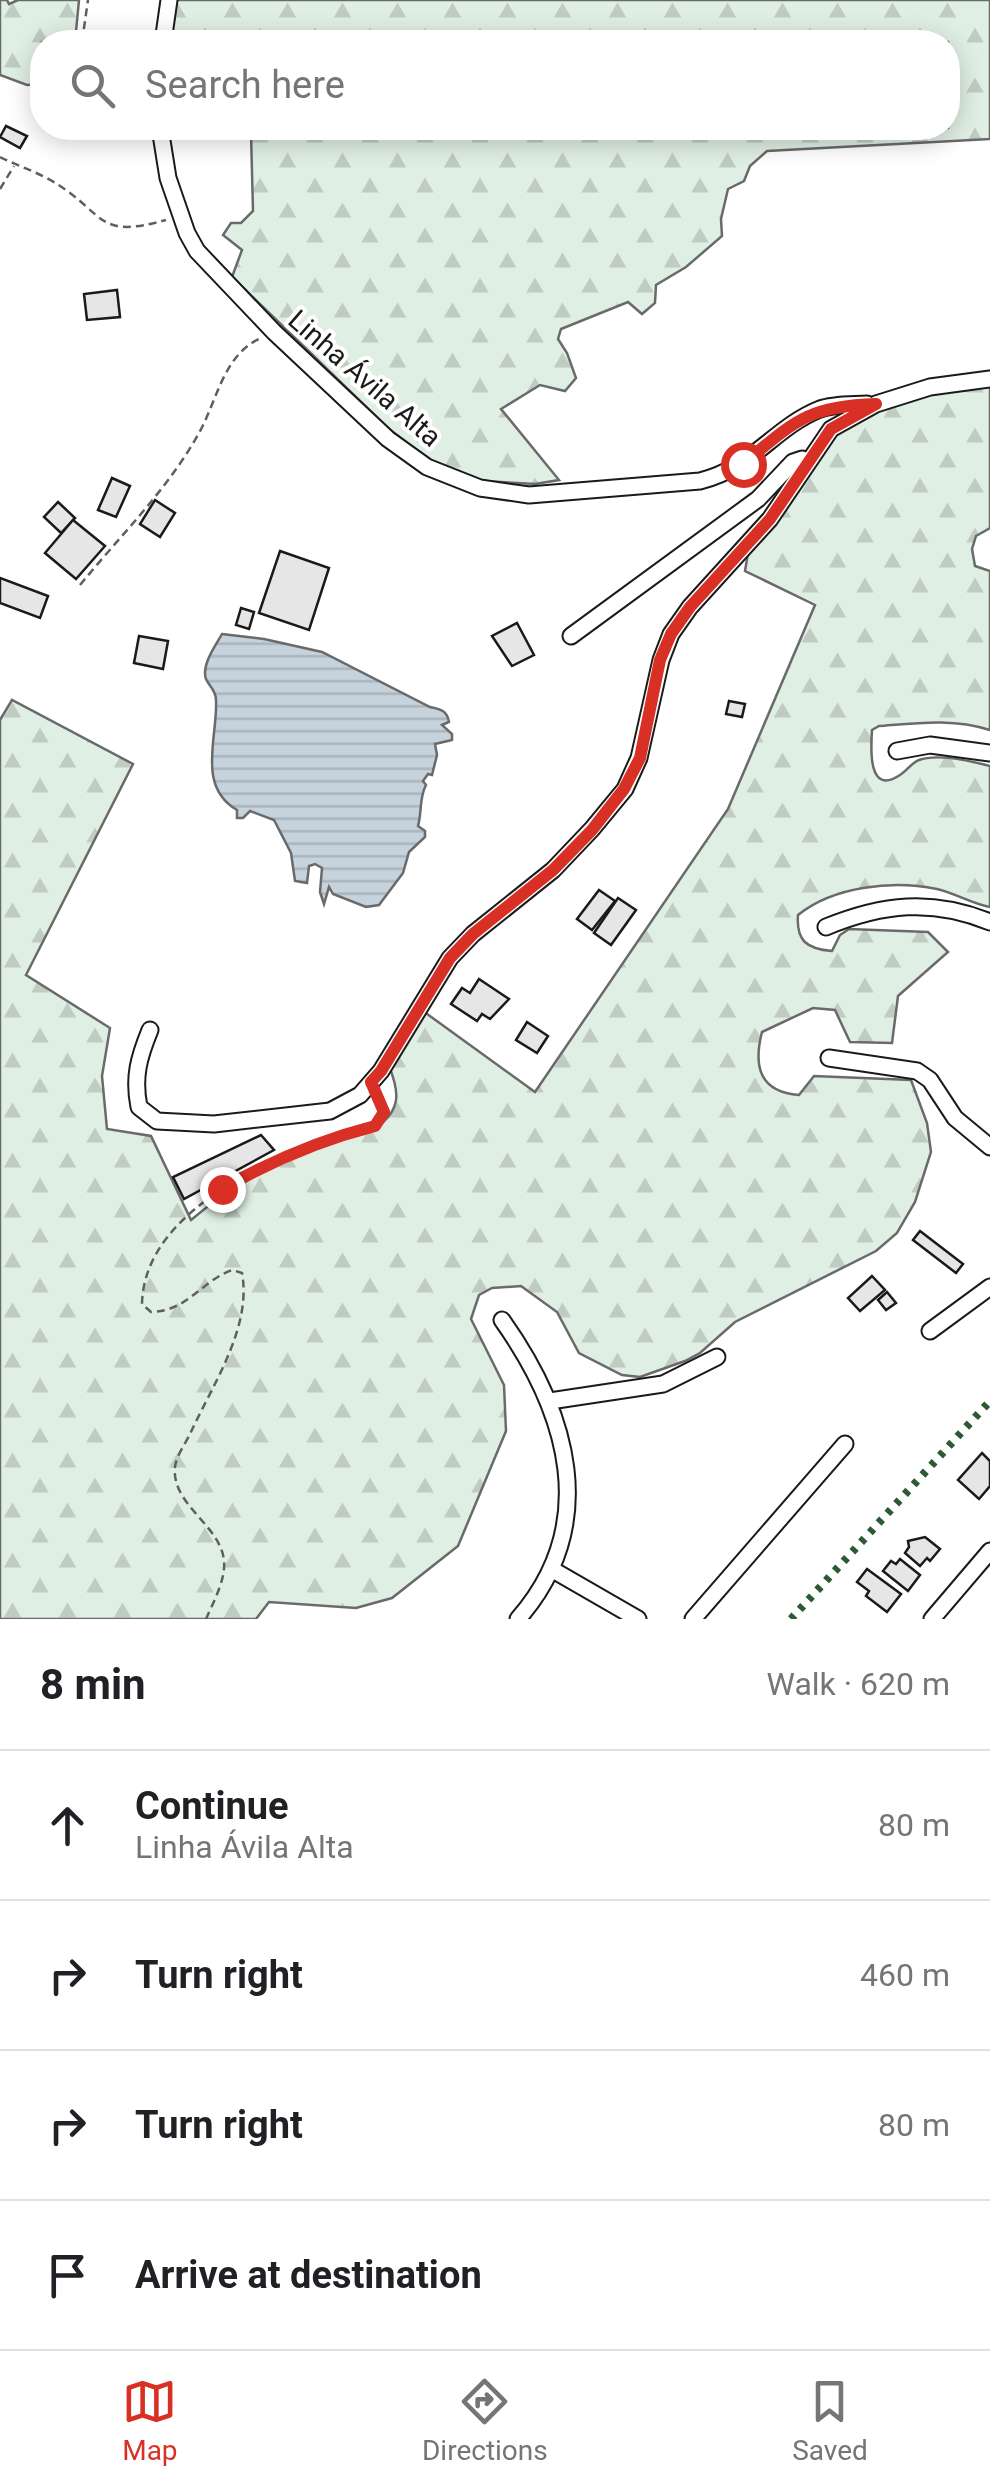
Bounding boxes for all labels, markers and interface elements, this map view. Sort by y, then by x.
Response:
search box [30,30,960,140]
icon: search [65,58,120,113]
text: Search here [145,63,345,107]
street label: Linha Ávila Alta [282,303,448,454]
route start [721,442,767,488]
route end [200,1167,246,1213]
text: 8 min [40,1660,146,1709]
text: Walk · 620 m [767,1665,950,1703]
text: Continue [135,1784,289,1828]
icon: ahead [40,1798,95,1853]
text: 80 m [878,1806,950,1844]
text: Linha Ávila Alta [135,1828,354,1866]
icon: right [40,1948,95,2003]
text: Turn right [135,1953,303,1997]
text: 460 m [860,1956,950,1994]
icon: right [40,2098,95,2153]
text: Turn right [135,2103,303,2147]
text: 80 m [878,2106,950,2144]
icon: arrive [40,2248,95,2303]
text: Arrive at destination [135,2253,482,2297]
tab: Map [122,2374,178,2467]
tab: Directions [422,2374,548,2467]
tab: Saved [792,2374,868,2467]

